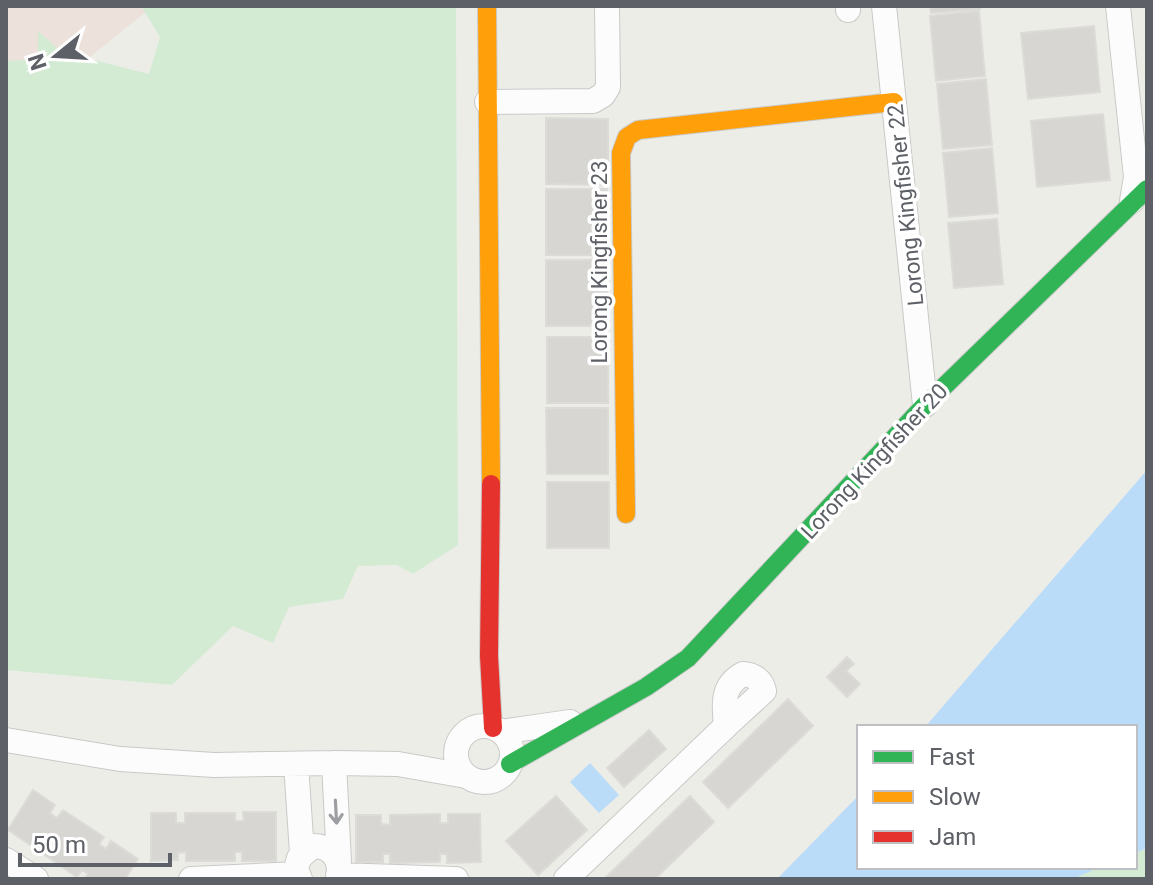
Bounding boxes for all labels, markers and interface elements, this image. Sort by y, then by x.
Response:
north arrow [16,16,96,96]
text: N [23,51,52,73]
street label: Lorong Kingfisher 22 [882,103,929,307]
street label: Lorong Kingfisher 23 [587,161,612,363]
street label: Lorong Kingfisher 20 [796,379,953,544]
legend [857,725,1137,869]
text: Fast [929,743,975,771]
text: Slow [929,783,981,811]
one-way arrow [329,798,344,825]
scale bar [20,817,170,867]
text: Jam [929,823,976,851]
text: 50 m [32,831,86,859]

